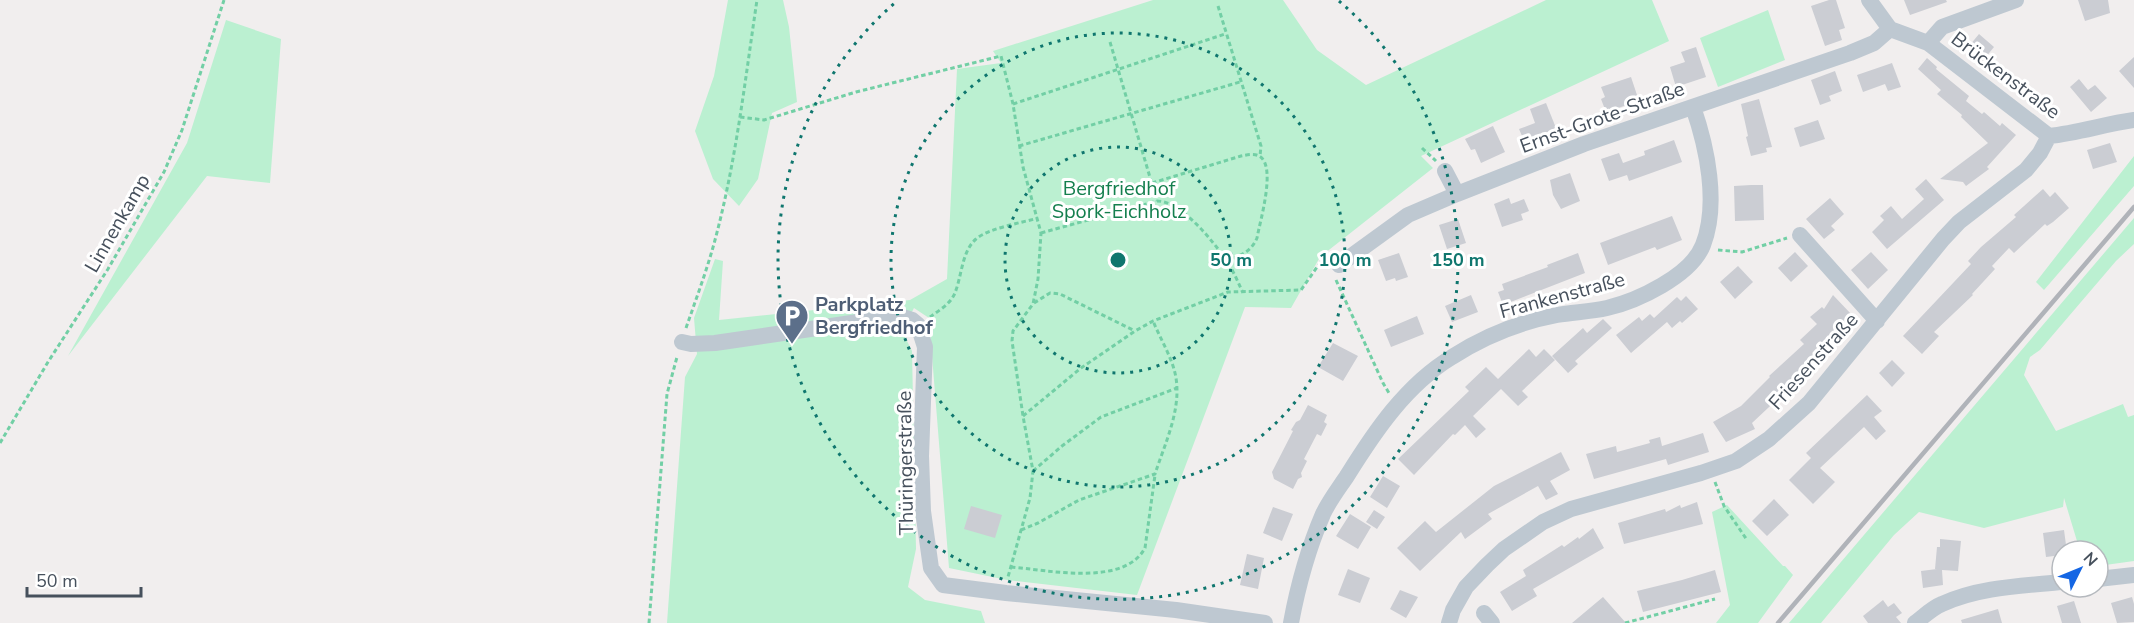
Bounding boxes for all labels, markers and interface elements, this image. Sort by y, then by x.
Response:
street label: Brückenstraße [1946,25,2066,125]
street label: Ernst-Grote-Straße [1516,75,1688,160]
street label: Linnenkamp [78,169,156,277]
park label: Bergfriedhof Spork-Eichholz [1052,175,1186,225]
text: 50 m [1210,248,1252,272]
text: 100 m [1318,248,1372,272]
text: 150 m [1431,248,1485,272]
centre of rings [1108,250,1128,270]
street label: Frankenstraße [1496,266,1628,325]
place label: Parkplatz Bergfriedhof [815,291,934,341]
parking icon: Parkplatz Bergfriedhof [774,298,810,345]
street label: Friesenstraße [1763,307,1864,416]
street label: Thüringerstraße [891,391,920,535]
north arrow [2050,539,2110,599]
text: N [2078,548,2102,571]
scale bar [27,560,141,598]
text: 50 m [36,569,78,593]

